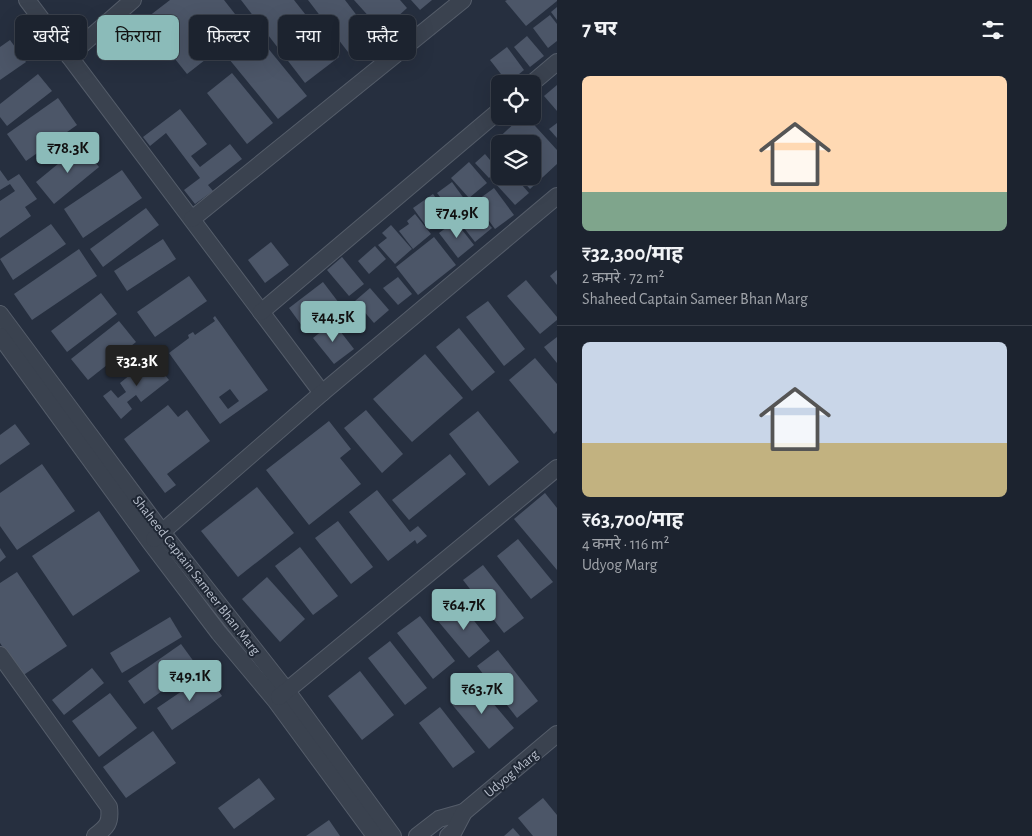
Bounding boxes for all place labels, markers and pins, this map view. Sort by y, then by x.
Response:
pin: ₹78.3K [27,132,109,174]
pin: ₹74.9K [416,196,498,239]
pin: ₹44.5K [292,300,374,343]
pin: ₹32.3K [96,344,178,387]
pin: ₹64.7K [423,588,505,631]
pin: ₹49.1K [149,660,231,702]
pin: ₹63.7K [441,672,523,715]

